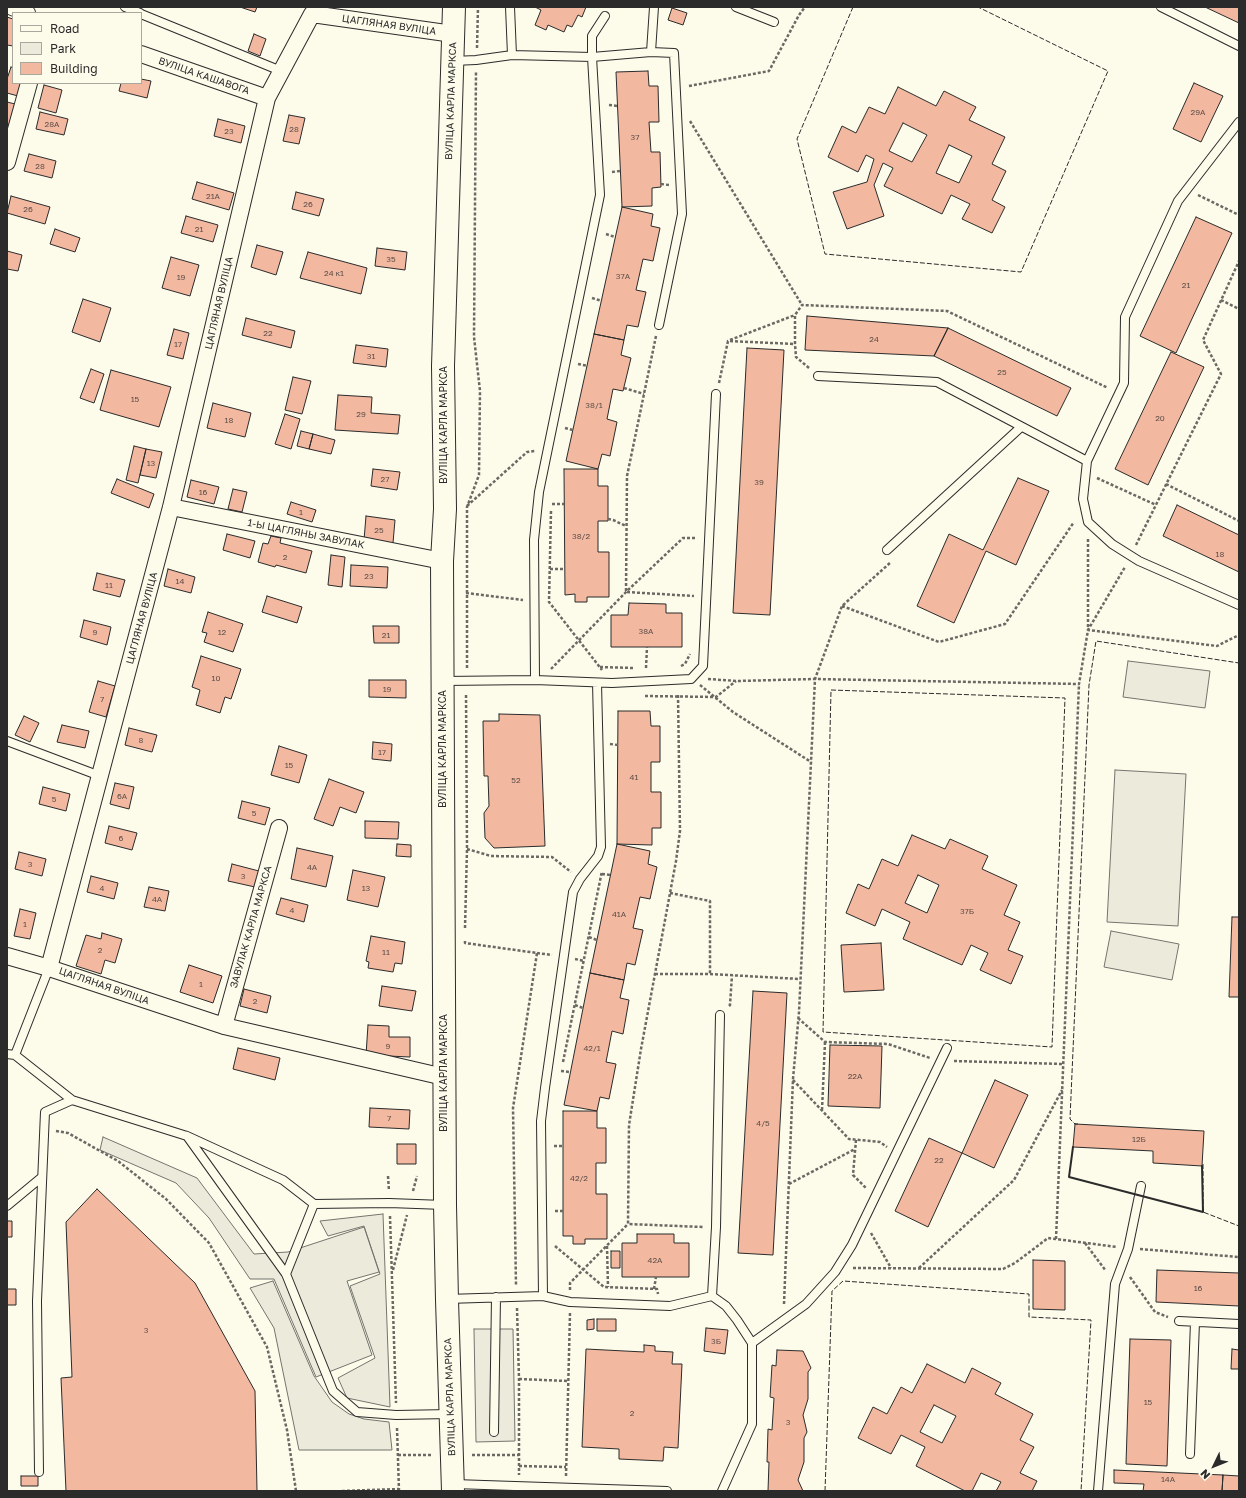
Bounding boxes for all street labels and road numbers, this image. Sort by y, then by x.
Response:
street label: ЦАГЛЯНАЯ ВУЛІЦА [341,12,437,38]
street label: ВУЛІЦА КАРЛА МАРКСА [443,42,459,160]
street label: ВУЛІЦА КАШАВОГА [157,55,251,97]
street label: ЦАГЛЯНАЯ ВУЛІЦА [202,255,236,351]
street label: ВУЛІЦА КАРЛА МАРКСА [438,366,450,484]
street label: 1-Ы ЦАГЛЯНЫ ЗАВУЛАК [246,517,366,551]
street label: ЦАГЛЯНАЯ ВУЛІЦА [124,571,160,665]
street label: ВУЛІЦА КАРЛА МАРКСА [437,690,449,808]
street label: ЗАВУЛАК КАРЛА МАРКСА [228,864,274,990]
street label: ЦАГЛЯНАЯ ВУЛІЦА [57,965,151,1007]
street label: ВУЛІЦА КАРЛА МАРКСА [438,1014,450,1132]
street label: ВУЛІЦА КАРЛА МАРКСА [442,1338,458,1456]

